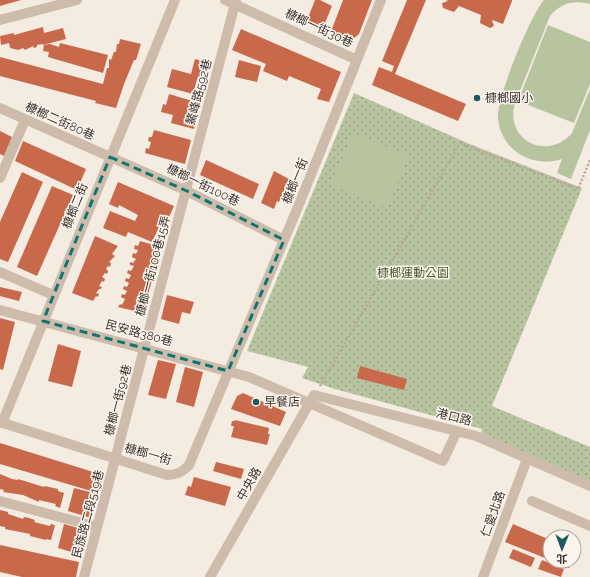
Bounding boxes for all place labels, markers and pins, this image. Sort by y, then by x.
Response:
place label: 槺榔國小 [485,91,533,105]
marker: 槺榔國小 [472,93,482,103]
place label: 早餐店 [264,395,300,409]
marker: 早餐店 [251,397,261,407]

